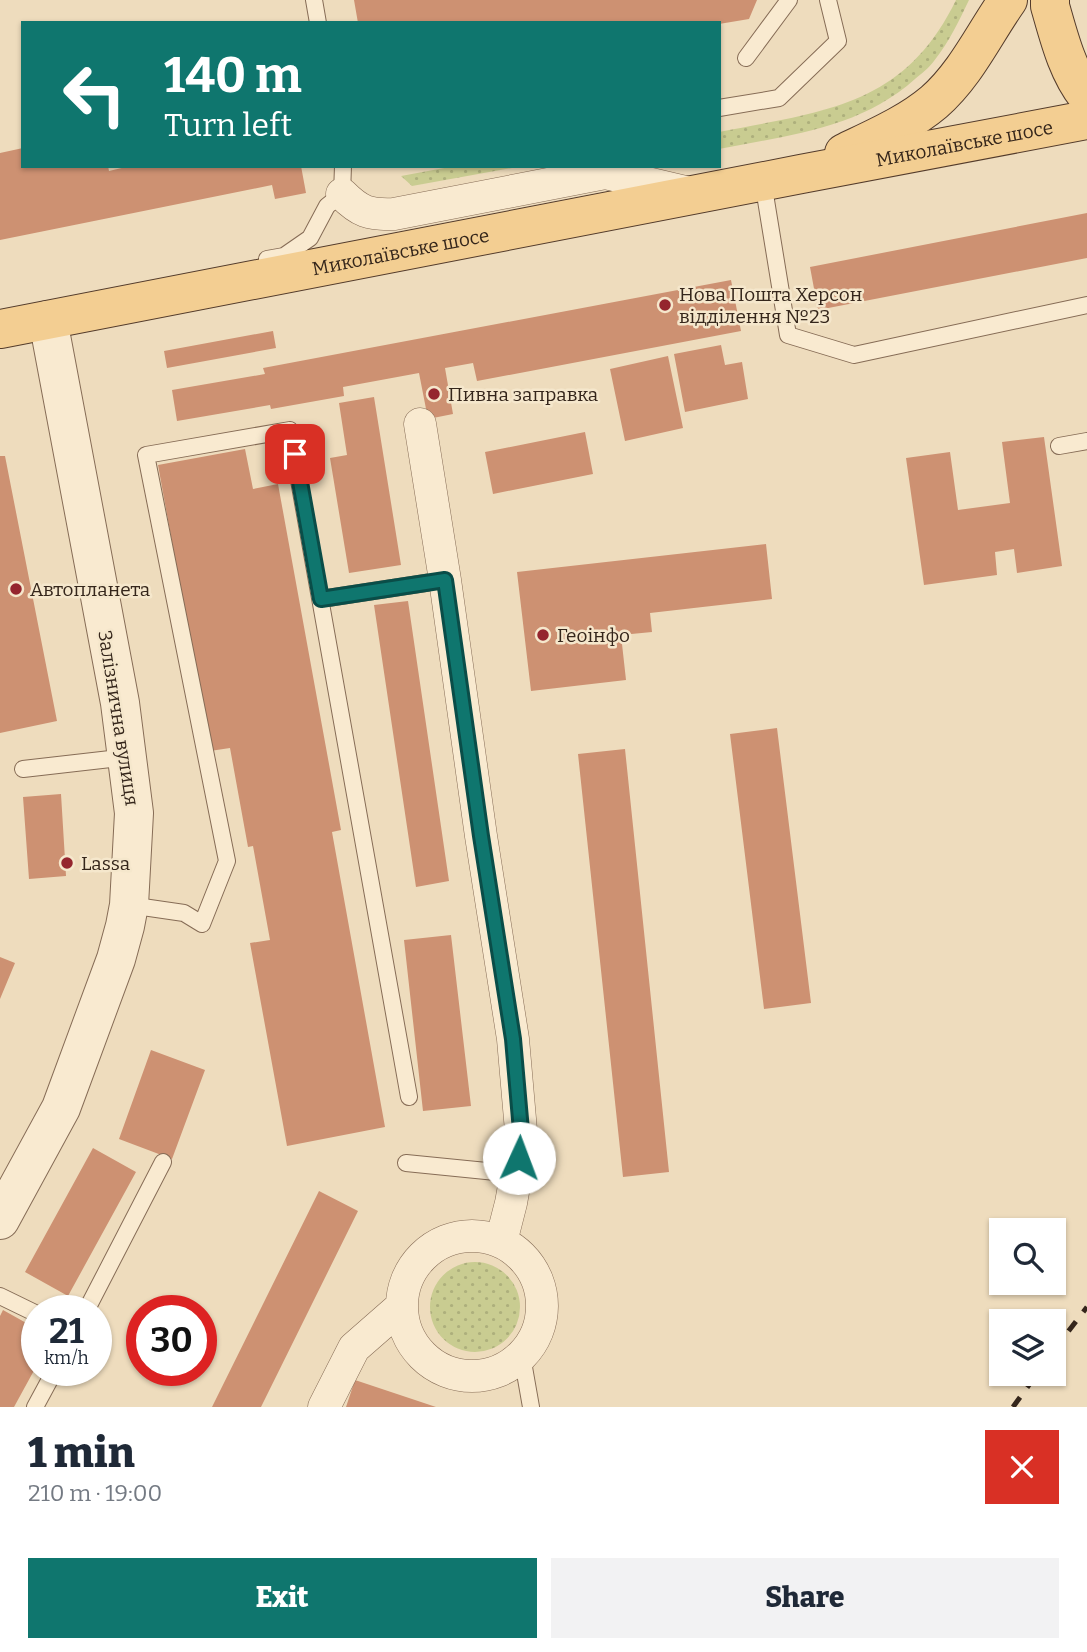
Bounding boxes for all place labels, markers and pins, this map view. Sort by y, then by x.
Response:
place label: Нова Пошта Херсон відділення №23 [679,283,862,328]
marker: Нова Пошта Херсон відділення №23 [657,297,673,313]
place label: Пивна заправка [448,383,599,406]
marker: Пивна заправка [426,386,442,402]
pin [265,424,325,484]
place label: Автопланета [30,578,151,601]
marker: Автопланета [8,581,24,597]
place label: Геоінфо [557,624,630,647]
marker: Геоінфо [535,627,551,643]
place label: Lassa [81,852,131,875]
marker: Lassa [59,855,75,871]

